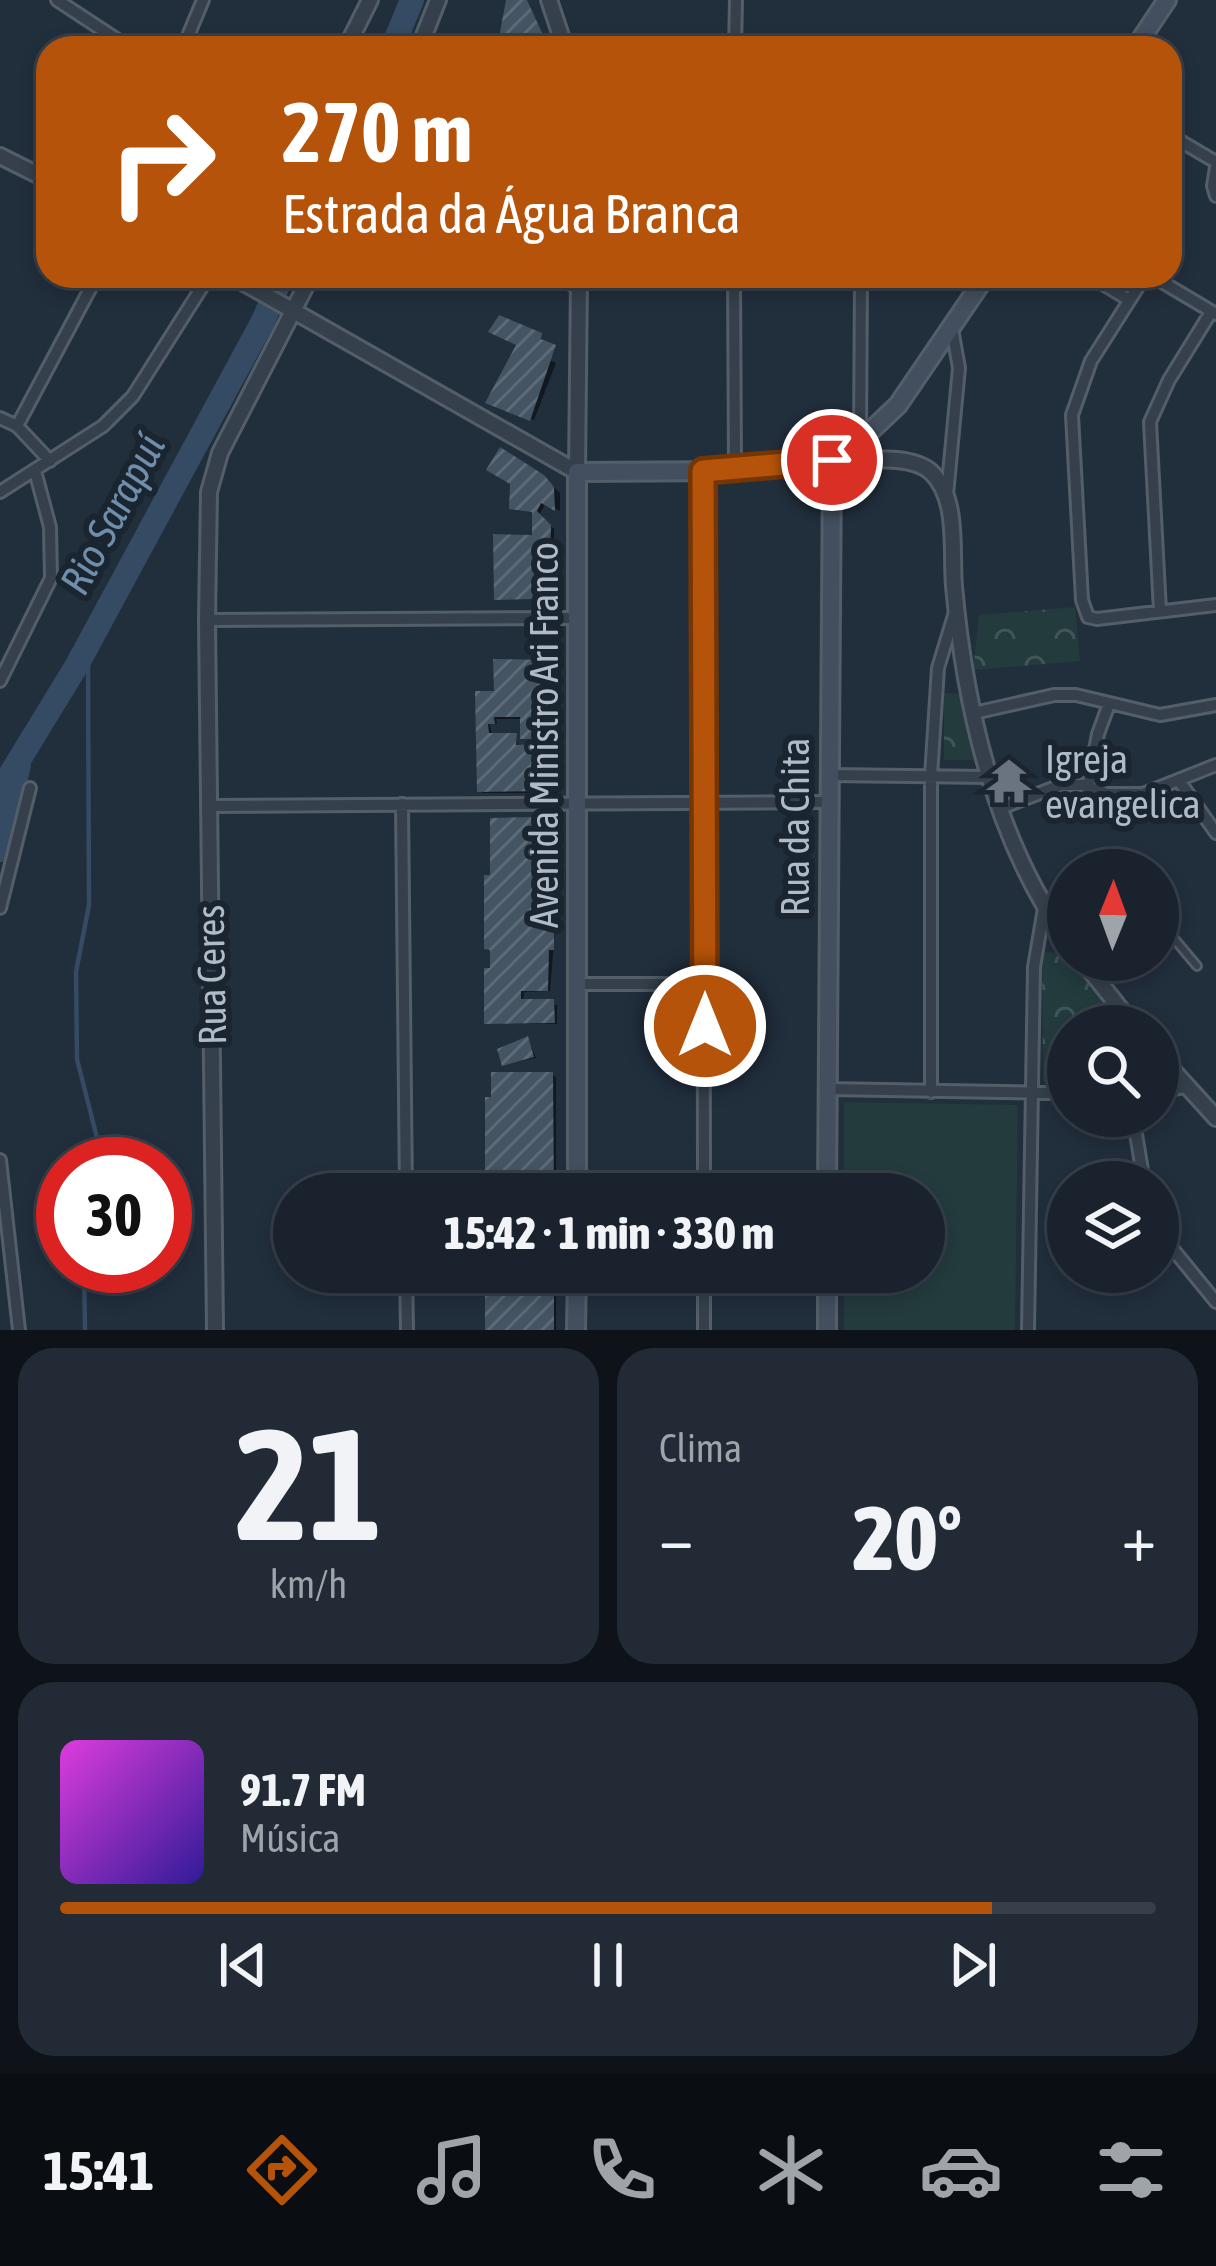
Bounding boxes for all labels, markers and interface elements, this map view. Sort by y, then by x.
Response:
icon: right [84,84,240,240]
text: 270 m [282,84,472,180]
text: Estrada da Água Branca [282,183,741,244]
pin [781,409,883,511]
water label: Rio Sarapuí [50,425,175,602]
icon: arrive [799,427,865,493]
street label: Avenida Ministro Ari Franco [522,542,566,928]
place label: Igreja evangelica [1045,737,1201,826]
street label: Rua da Chita [773,738,817,916]
temple icon: Igreja evangelica [984,756,1034,806]
north arrow [1047,849,1179,981]
map controls [1047,849,1179,1293]
street label: Rua Ceres [188,905,234,1045]
position arrow [642,963,768,1089]
button: search [1047,1005,1179,1137]
speed limit sign: 30 [36,1137,192,1293]
button: layers [1047,1161,1179,1293]
text: 15:42 · 1 min · 330 m [444,1207,774,1259]
text: 21 [235,1394,382,1573]
text: Clima [659,1426,742,1470]
text: 20° [853,1486,962,1589]
text: − [659,1499,693,1575]
text: + [1122,1499,1156,1575]
text: km/h [270,1562,347,1606]
text: 91.7 FM [240,1764,366,1816]
text: Música [240,1816,340,1860]
icon: previous [210,1932,276,1998]
icon: pause [575,1932,641,1998]
icon: next [940,1932,1006,1998]
icon: directions [240,2128,324,2212]
icon: music [410,2128,494,2212]
icon: phone [580,2128,664,2212]
icon: climate [749,2128,833,2212]
icon: car [919,2128,1003,2212]
icon: filters [1089,2128,1173,2212]
text: 15:41 [43,2140,154,2201]

